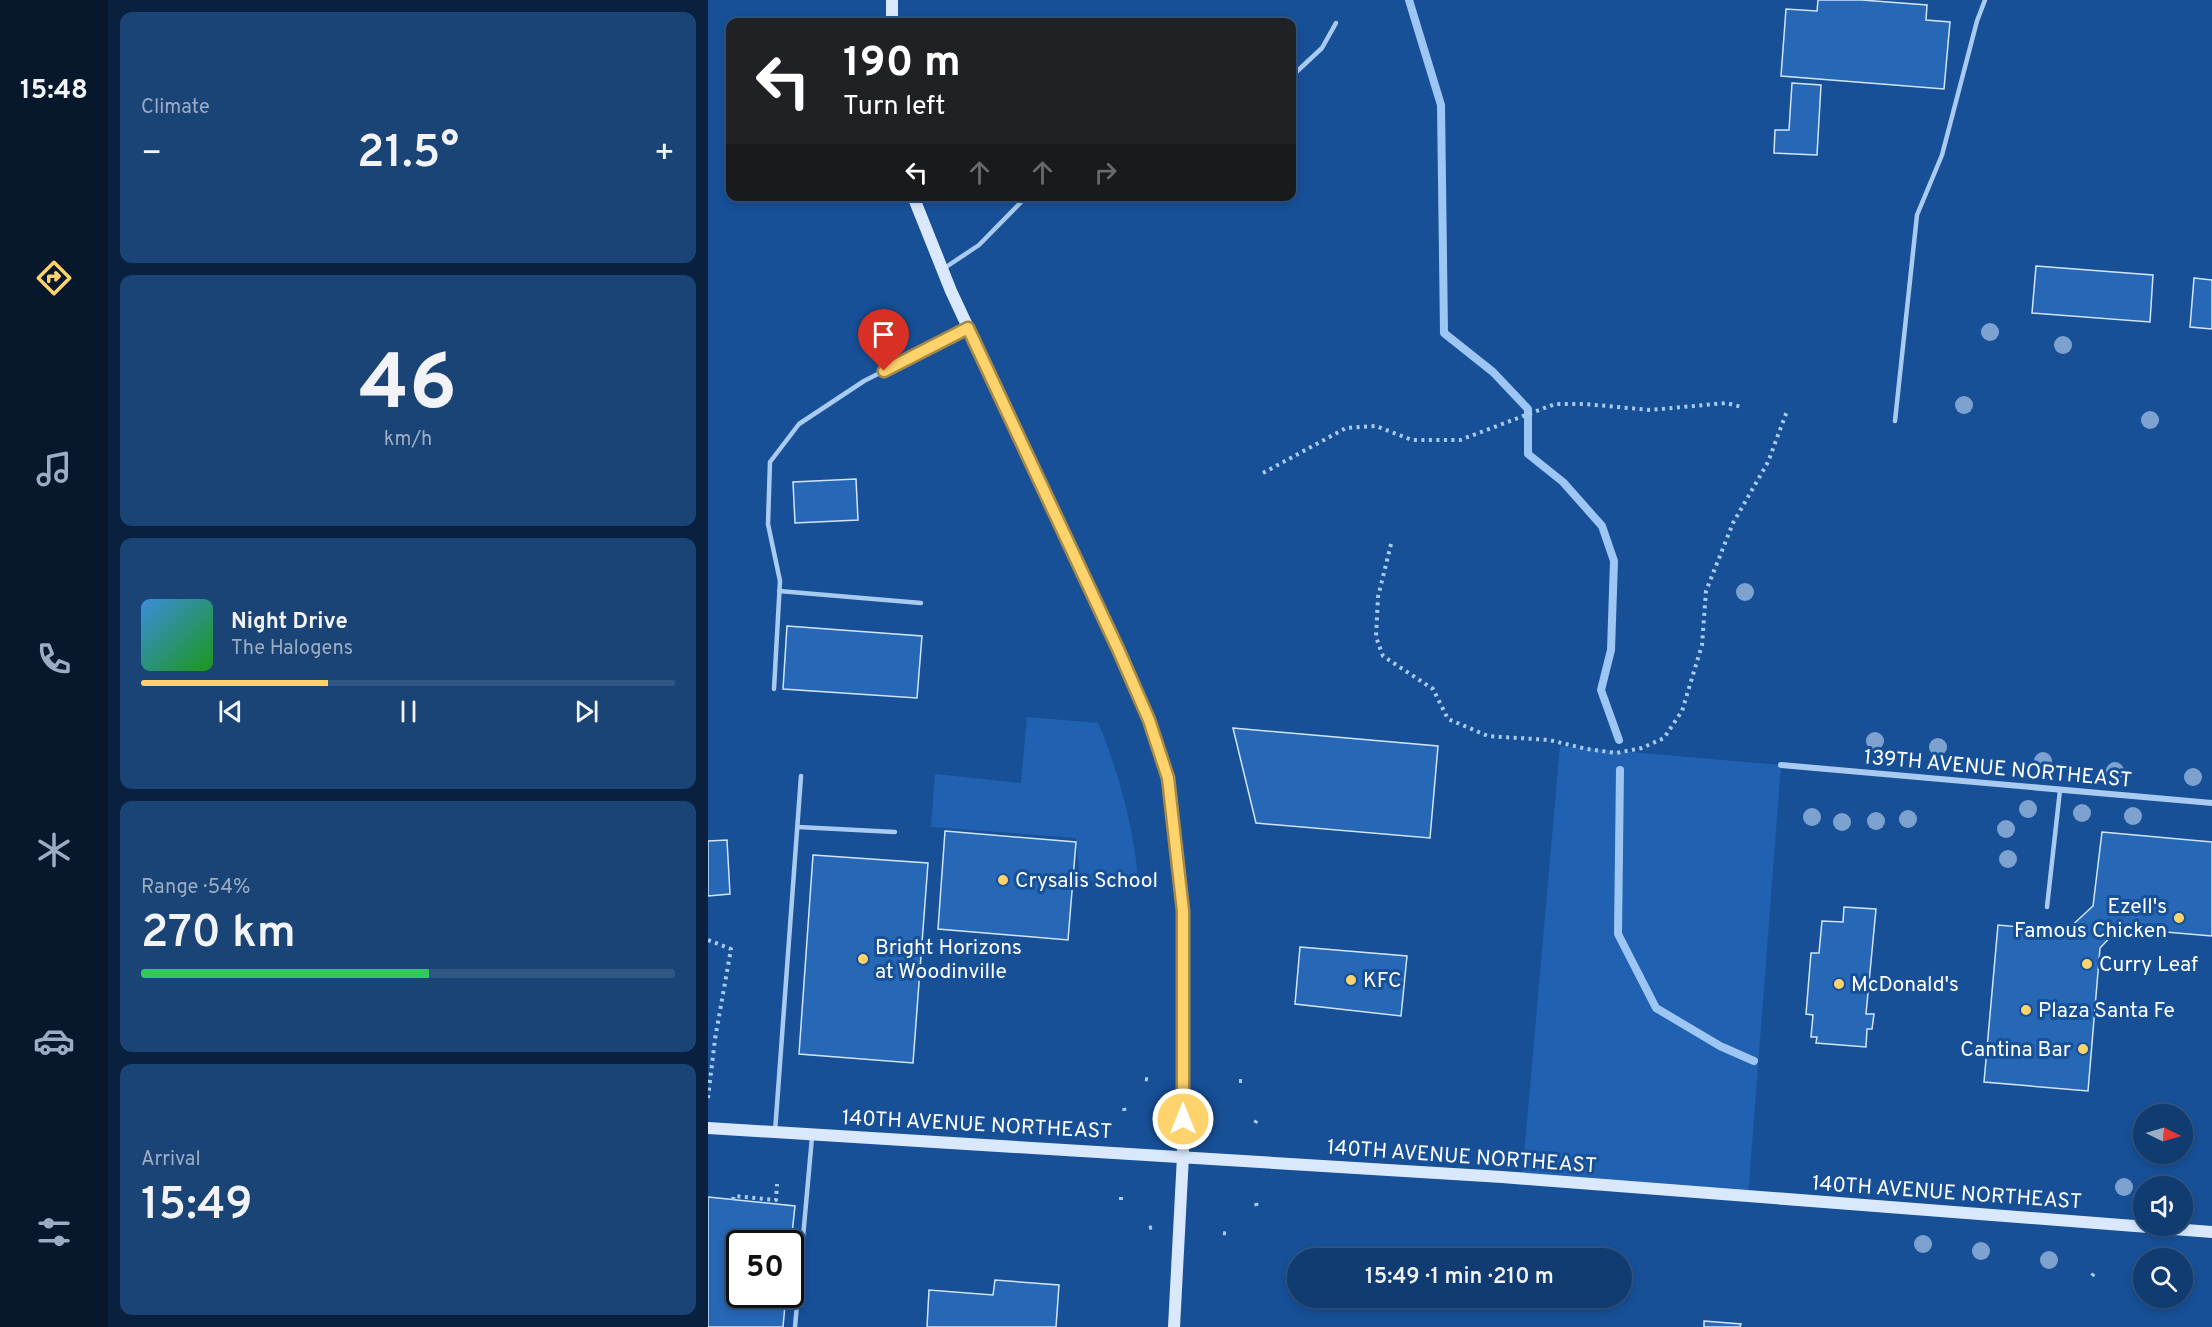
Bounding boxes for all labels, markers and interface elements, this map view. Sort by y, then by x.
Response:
text: 190 m [843,38,961,91]
icon: left [744,42,822,120]
text: 15:48 [20,74,88,108]
text: Turn left [843,90,945,124]
text: Climate [141,95,210,121]
text: 21.5° [357,126,459,183]
text: − [141,134,162,176]
text: + [654,134,675,176]
icon: left [900,156,933,189]
icon: ahead [963,156,996,189]
icon: ahead [1026,156,1059,189]
icon: right [1089,156,1122,189]
icon: directions [33,257,75,299]
pin [858,309,909,371]
icon: arrive [867,318,900,351]
text: 46 [359,338,457,437]
text: km/h [384,427,432,453]
icon: music [33,448,75,490]
text: Night Drive [231,609,348,636]
text: The Halogens [231,636,353,662]
icon: phone [33,638,75,680]
icon: previous [214,695,247,728]
icon: pause [392,695,425,728]
icon: next [570,695,603,728]
street label: 139TH AVENUE NORTHEAST [1863,744,2133,795]
icon: climate [33,829,75,871]
place label: Crysalis School [1015,868,1158,895]
marker: Crysalis School [996,873,1010,887]
text: Range · 54% [141,875,250,901]
place label: Ezell's Famous Chicken [2014,894,2167,945]
text: 270 km [141,906,296,963]
marker: Ezell's Famous Chicken [2172,911,2186,925]
place label: Bright Horizons at Woodinville [875,935,1022,986]
marker: Bright Horizons at Woodinville [856,952,870,966]
place label: Curry Leaf [2099,952,2198,979]
marker: Curry Leaf [2080,957,2094,971]
place label: KFC [1363,968,1402,995]
place label: McDonald's [1851,972,1959,999]
marker: KFC [1344,973,1358,987]
marker: McDonald's [1832,977,1846,991]
place label: Plaza Santa Fe [2038,998,2175,1025]
marker: Plaza Santa Fe [2019,1003,2033,1017]
icon: car [33,1020,75,1062]
place label: Cantina Bar [1960,1037,2071,1064]
marker: Cantina Bar [2076,1042,2090,1056]
position arrow [1151,1087,1215,1151]
north arrow [2133,1104,2193,1164]
map controls [2133,1104,2193,1308]
street label: 140TH AVENUE NORTHEAST [841,1105,1113,1146]
street label: 140TH AVENUE NORTHEAST [1326,1135,1598,1180]
text: Arrival [141,1147,201,1173]
street label: 140TH AVENUE NORTHEAST [1811,1171,2083,1216]
button: sound [2133,1176,2193,1236]
text: 15:49 [141,1178,253,1235]
icon: filters [33,1211,75,1253]
speed limit sign: 50 [726,1230,804,1308]
button: search [2133,1248,2193,1308]
text: 15:49 · 1 min · 210 m [1365,1264,1554,1291]

